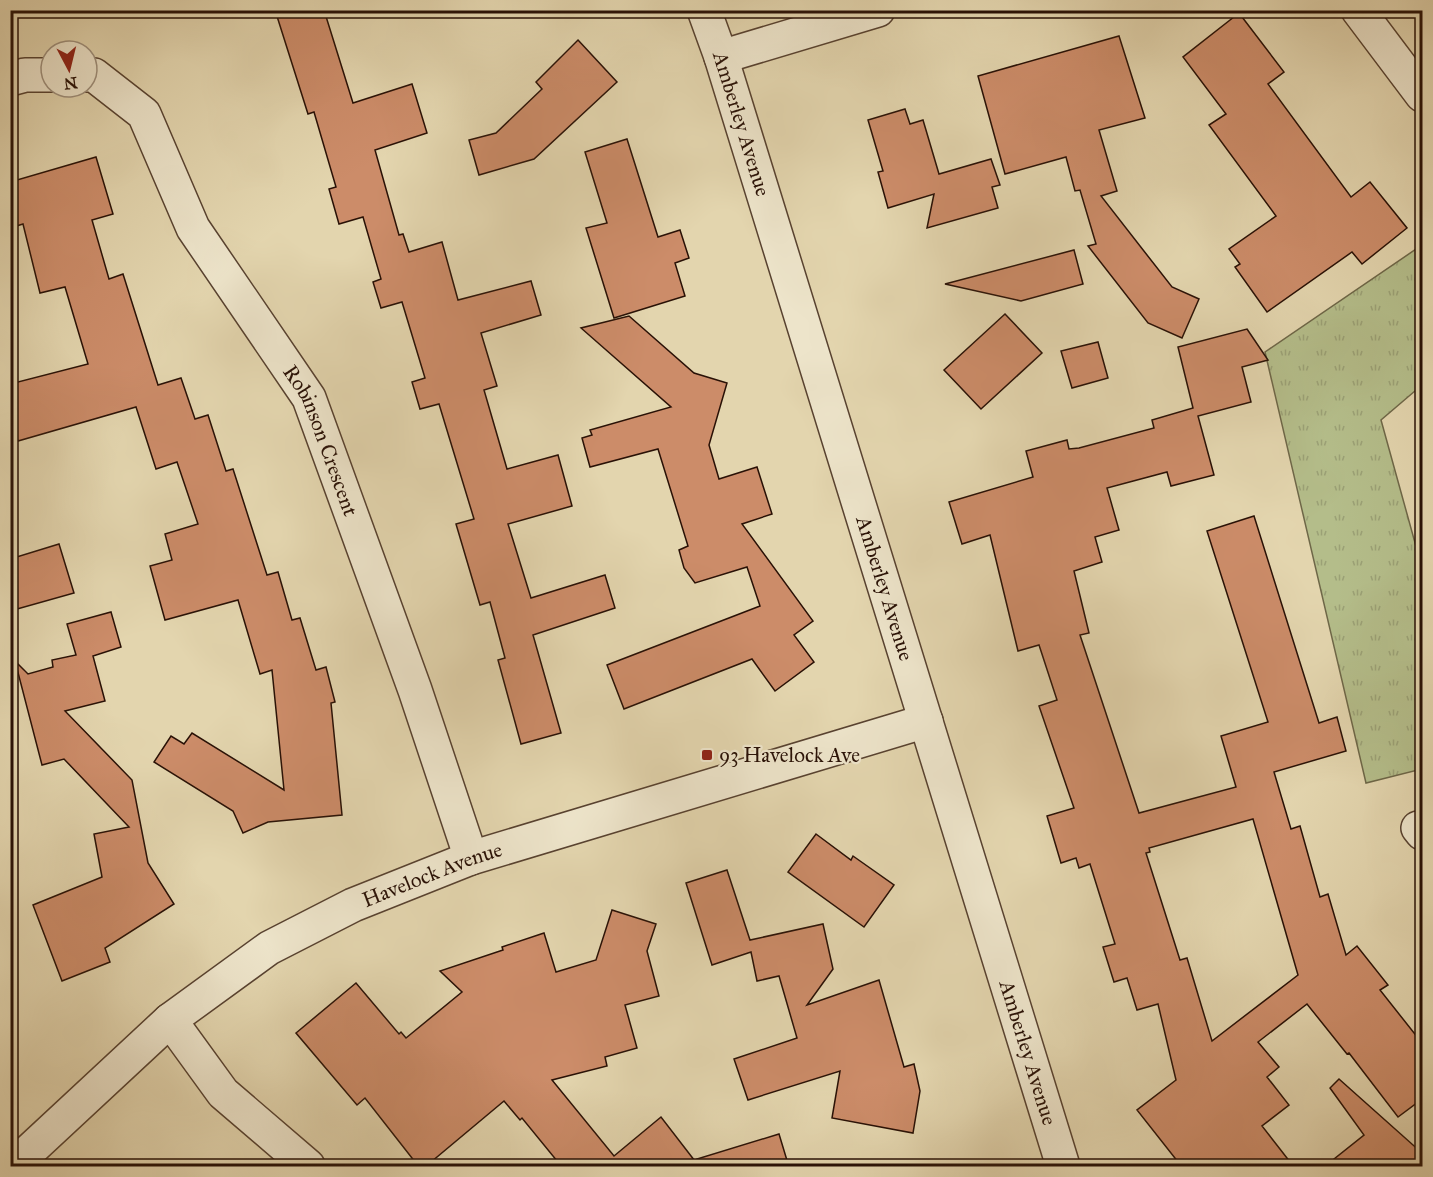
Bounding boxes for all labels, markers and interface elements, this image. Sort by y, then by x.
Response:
north arrow [39,39,99,99]
street label: Amberley Avenue [707,47,776,200]
text: N [62,73,79,94]
street label: Robinson Crescent [277,360,364,520]
street label: Amberley Avenue [850,512,919,664]
place label: 93 Havelock Ave [719,742,860,768]
marker: 93 Havelock Ave [700,748,714,762]
street label: Havelock Avenue [358,836,505,913]
street label: Amberley Avenue [993,976,1063,1129]

